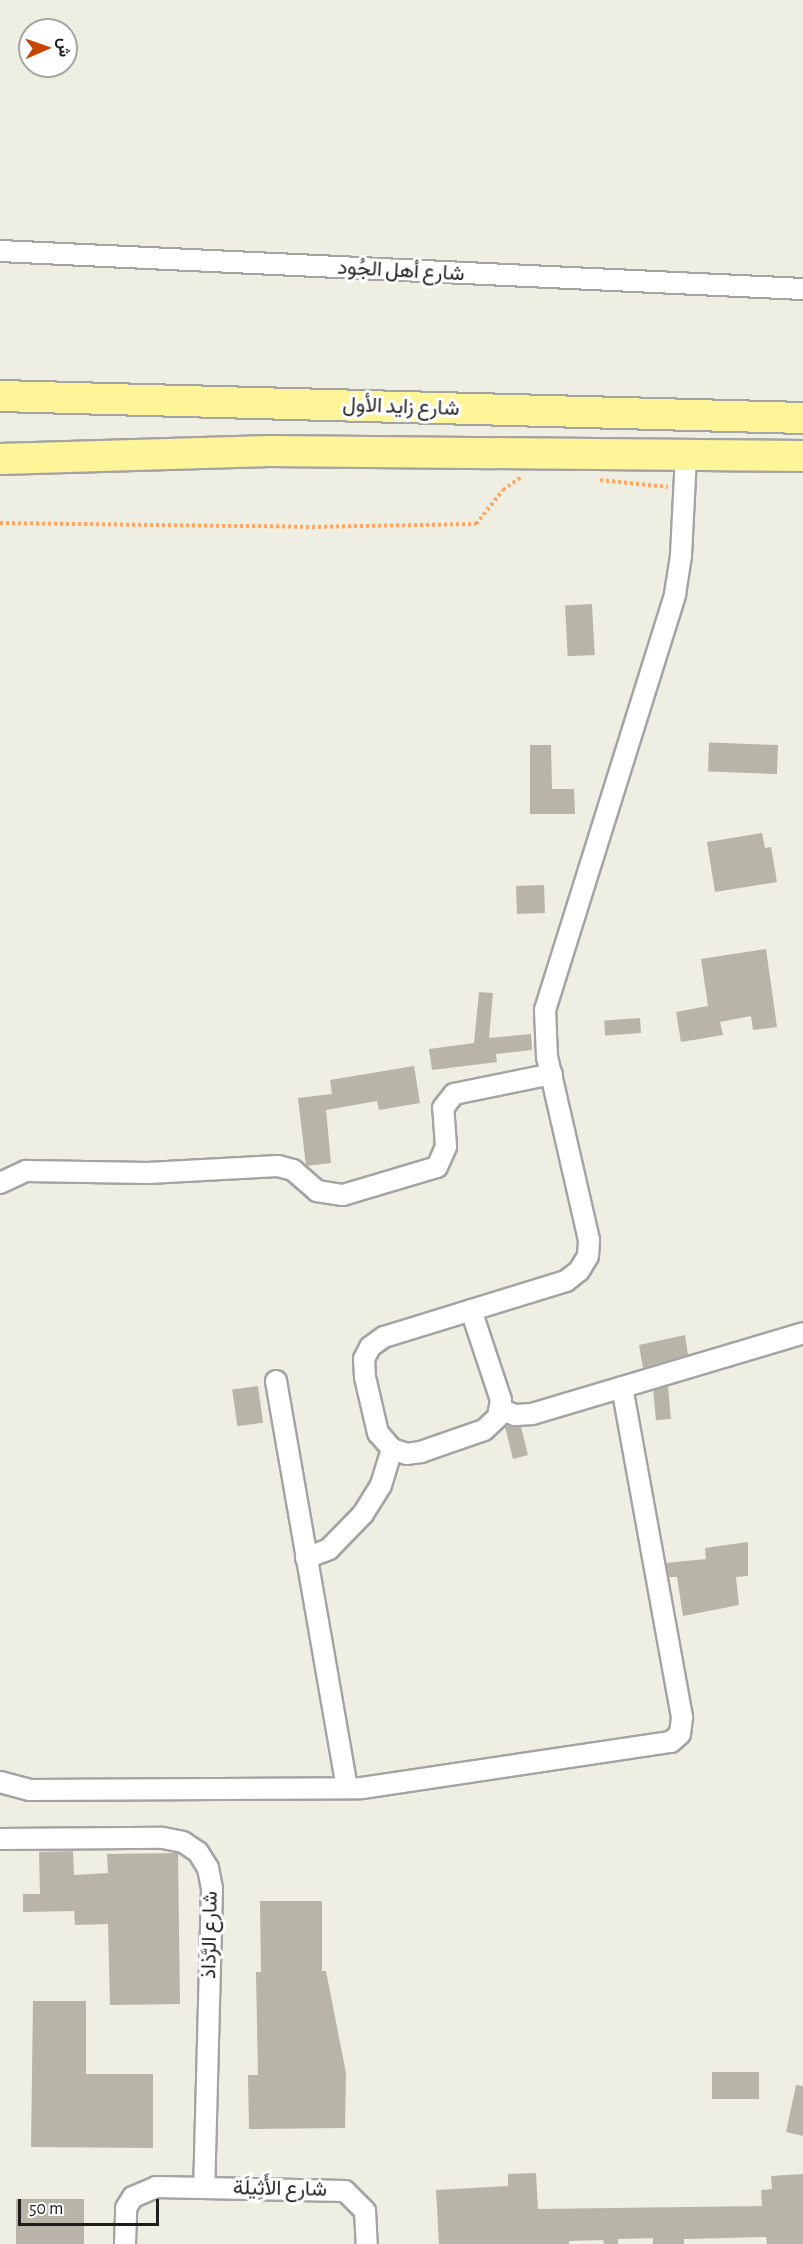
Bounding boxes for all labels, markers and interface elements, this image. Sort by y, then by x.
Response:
north arrow [18,18,78,78]
text: ش [56,38,72,57]
street label: شارع أهل الجُود [337,255,465,287]
street label: شارع زايد الأول [342,392,460,422]
street label: شارع الرَّذاذ [197,1891,223,1979]
street label: شارع الأَثِيلَة [233,2176,327,2202]
scale bar [21,2187,162,2225]
text: 50 m [29,2200,63,2218]

